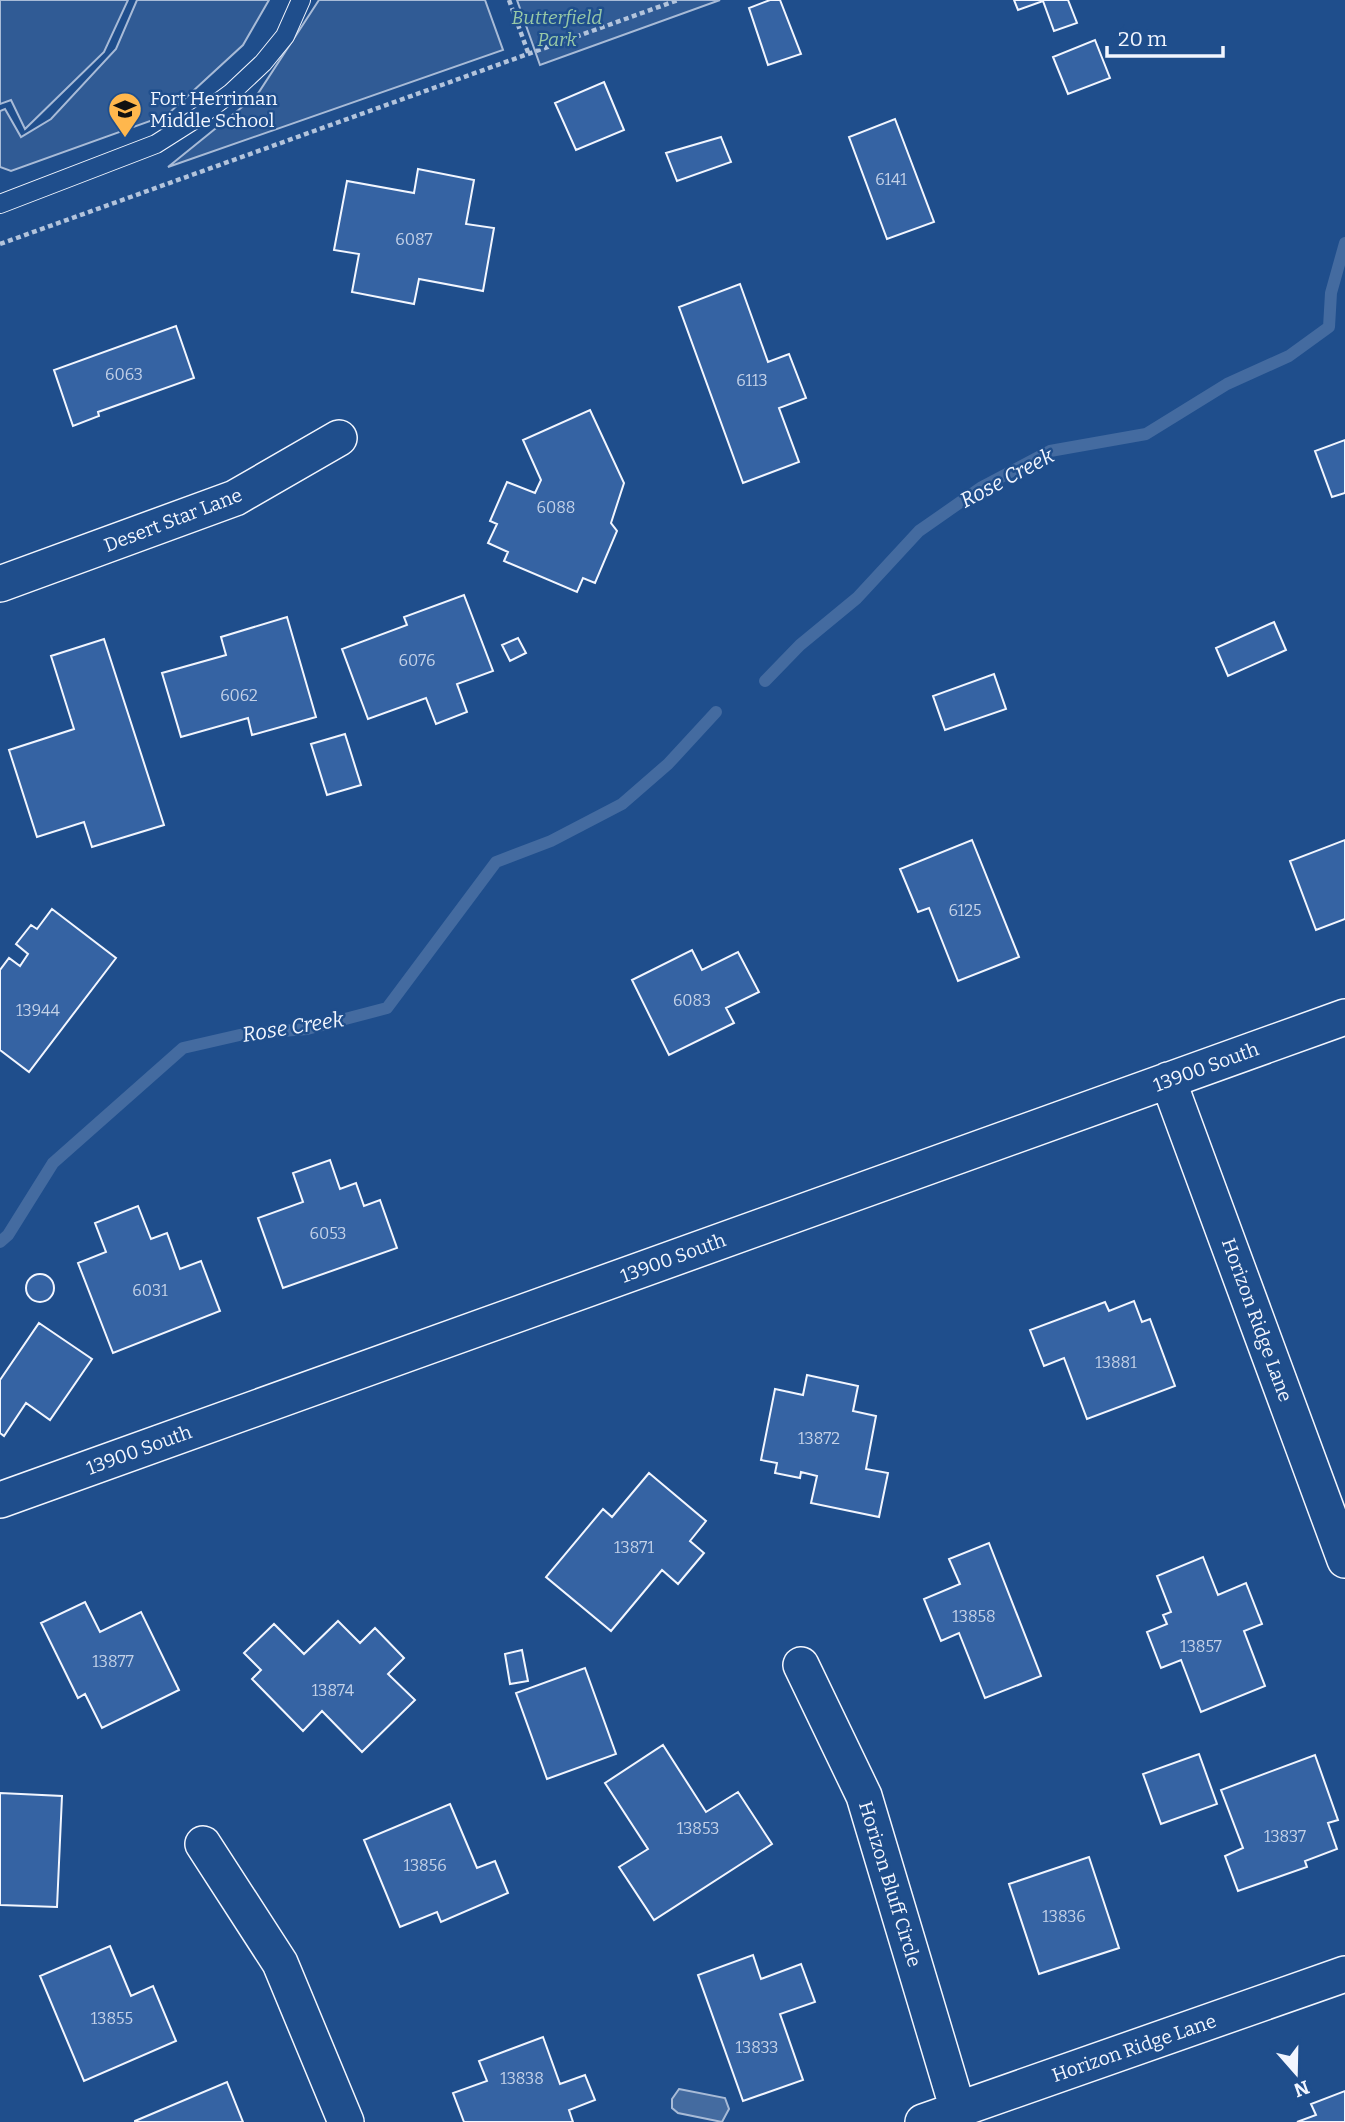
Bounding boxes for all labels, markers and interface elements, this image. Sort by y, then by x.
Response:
park label: Butterfield Park [512,6,602,51]
scale bar [1107,14,1222,58]
text: 20 m [1118,26,1167,52]
place label: Fort Herriman Middle School [150,87,278,132]
school or university icon: Fort Herriman Middle School [106,90,144,139]
house number: 6141 [875,170,907,189]
house number: 6087 [395,230,433,249]
house number: 6063 [105,365,143,384]
house number: 6113 [736,371,768,390]
water label: Rose Creek [956,442,1059,514]
street label: Desert Star Lane [101,483,245,557]
house number: 6088 [537,498,575,517]
house number: 6076 [399,651,435,670]
house number: 6062 [220,686,258,705]
house number: 6125 [949,901,981,920]
house number: 6083 [673,991,711,1010]
house number: 13944 [16,1001,61,1020]
water label: Rose Creek [240,1006,346,1048]
street label: 13900 South [1150,1037,1262,1097]
house number: 6053 [310,1224,346,1243]
street label: 13900 South [617,1228,729,1288]
street label: Horizon Ridge Lane [1217,1235,1297,1405]
house number: 6031 [132,1281,168,1300]
house number: 13881 [1095,1353,1137,1372]
street label: 13900 South [83,1420,195,1480]
house number: 13872 [798,1429,840,1448]
house number: 13871 [614,1538,654,1557]
house number: 13858 [952,1607,996,1626]
house number: 13857 [1180,1637,1222,1656]
house number: 13877 [92,1652,134,1671]
house number: 13874 [312,1681,355,1700]
street label: Horizon Bluff Circle [854,1798,926,1970]
house number: 13853 [677,1819,719,1838]
house number: 13837 [1264,1827,1306,1846]
house number: 13856 [403,1856,447,1875]
house number: 13836 [1042,1907,1086,1926]
house number: 13855 [91,2009,133,2028]
street label: Horizon Ridge Lane [1049,2009,1219,2087]
house number: 13833 [736,2038,778,2057]
north arrow [1261,2038,1331,2108]
house number: 13838 [500,2069,544,2088]
text: N [1291,2075,1312,2102]

